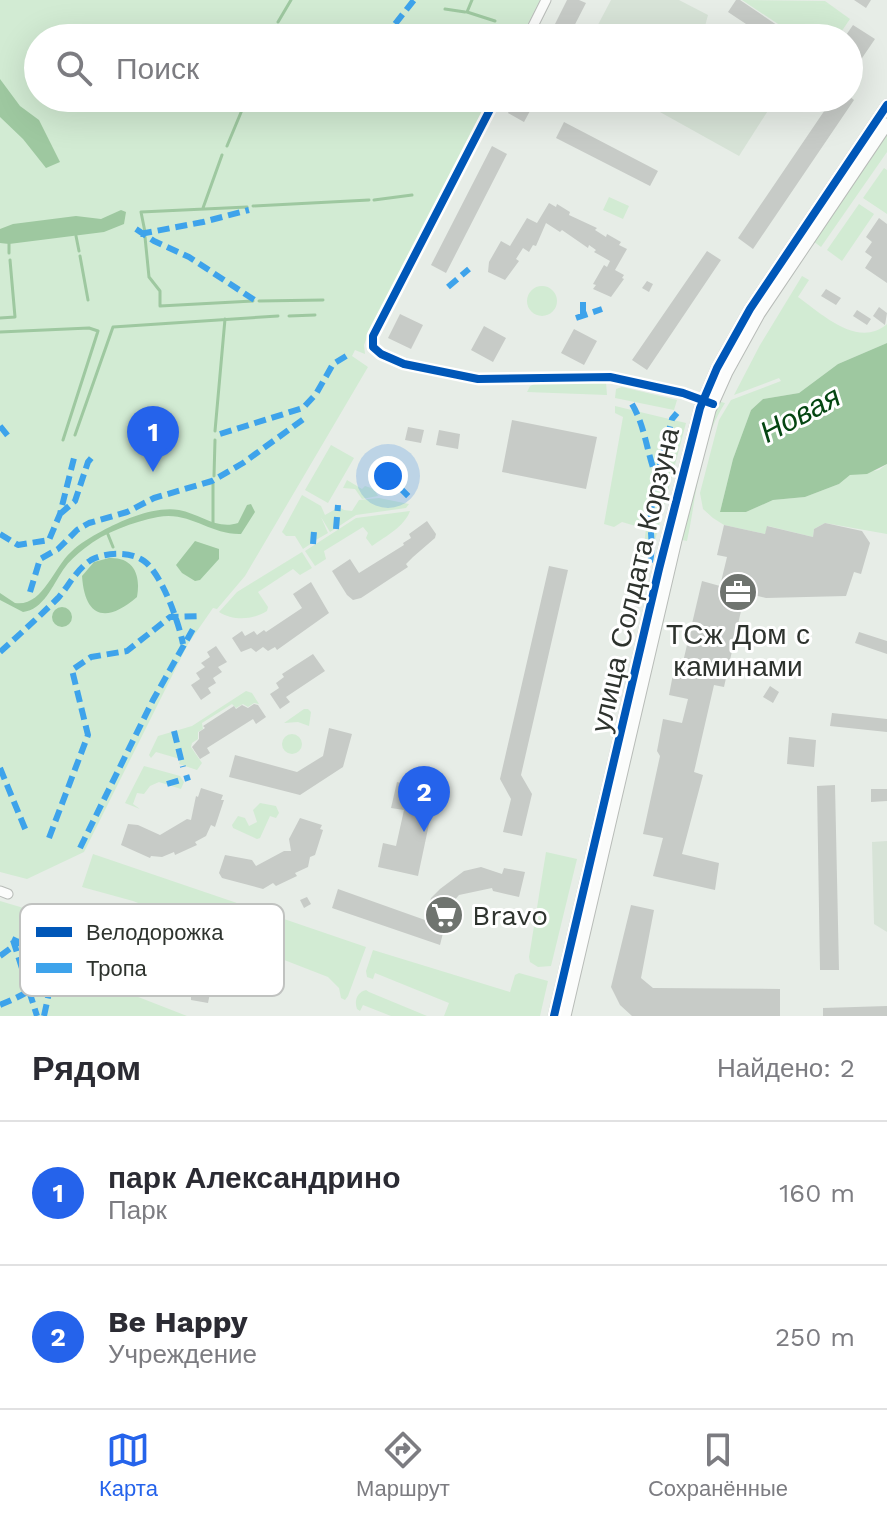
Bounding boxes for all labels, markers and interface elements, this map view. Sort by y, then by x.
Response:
search box [24,24,863,112]
icon: search [52,46,96,90]
text: Поиск [116,51,199,86]
water label: Новая [754,378,846,450]
pin: 1 [127,406,179,472]
street label: улица Солдата Корзуна [584,424,686,736]
your location [368,456,408,496]
office icon: ТСж Дом с каминами [717,571,759,613]
place label: ТСж Дом с каминами [666,618,810,683]
pin: 2 [398,766,450,832]
supermarket icon: Bravo [423,894,465,936]
place label: Bravo [472,899,548,932]
legend [20,904,284,996]
text: Велодорожка [86,920,224,945]
text: Тропа [86,956,148,981]
text: Рядом [32,1048,141,1088]
text: Найдено: 2 [717,1053,855,1083]
text: парк Александрино [108,1160,400,1195]
text: 1 [52,1178,64,1208]
text: 160 m [779,1178,855,1208]
text: Парк [108,1195,167,1225]
text: Be Happy [108,1304,248,1339]
text: 2 [50,1322,66,1352]
text: 250 m [775,1322,855,1352]
text: Учреждение [108,1339,257,1369]
tab: Карта [99,1428,158,1502]
tab: Маршрут [356,1428,450,1502]
tab: Сохранённые [648,1428,788,1502]

